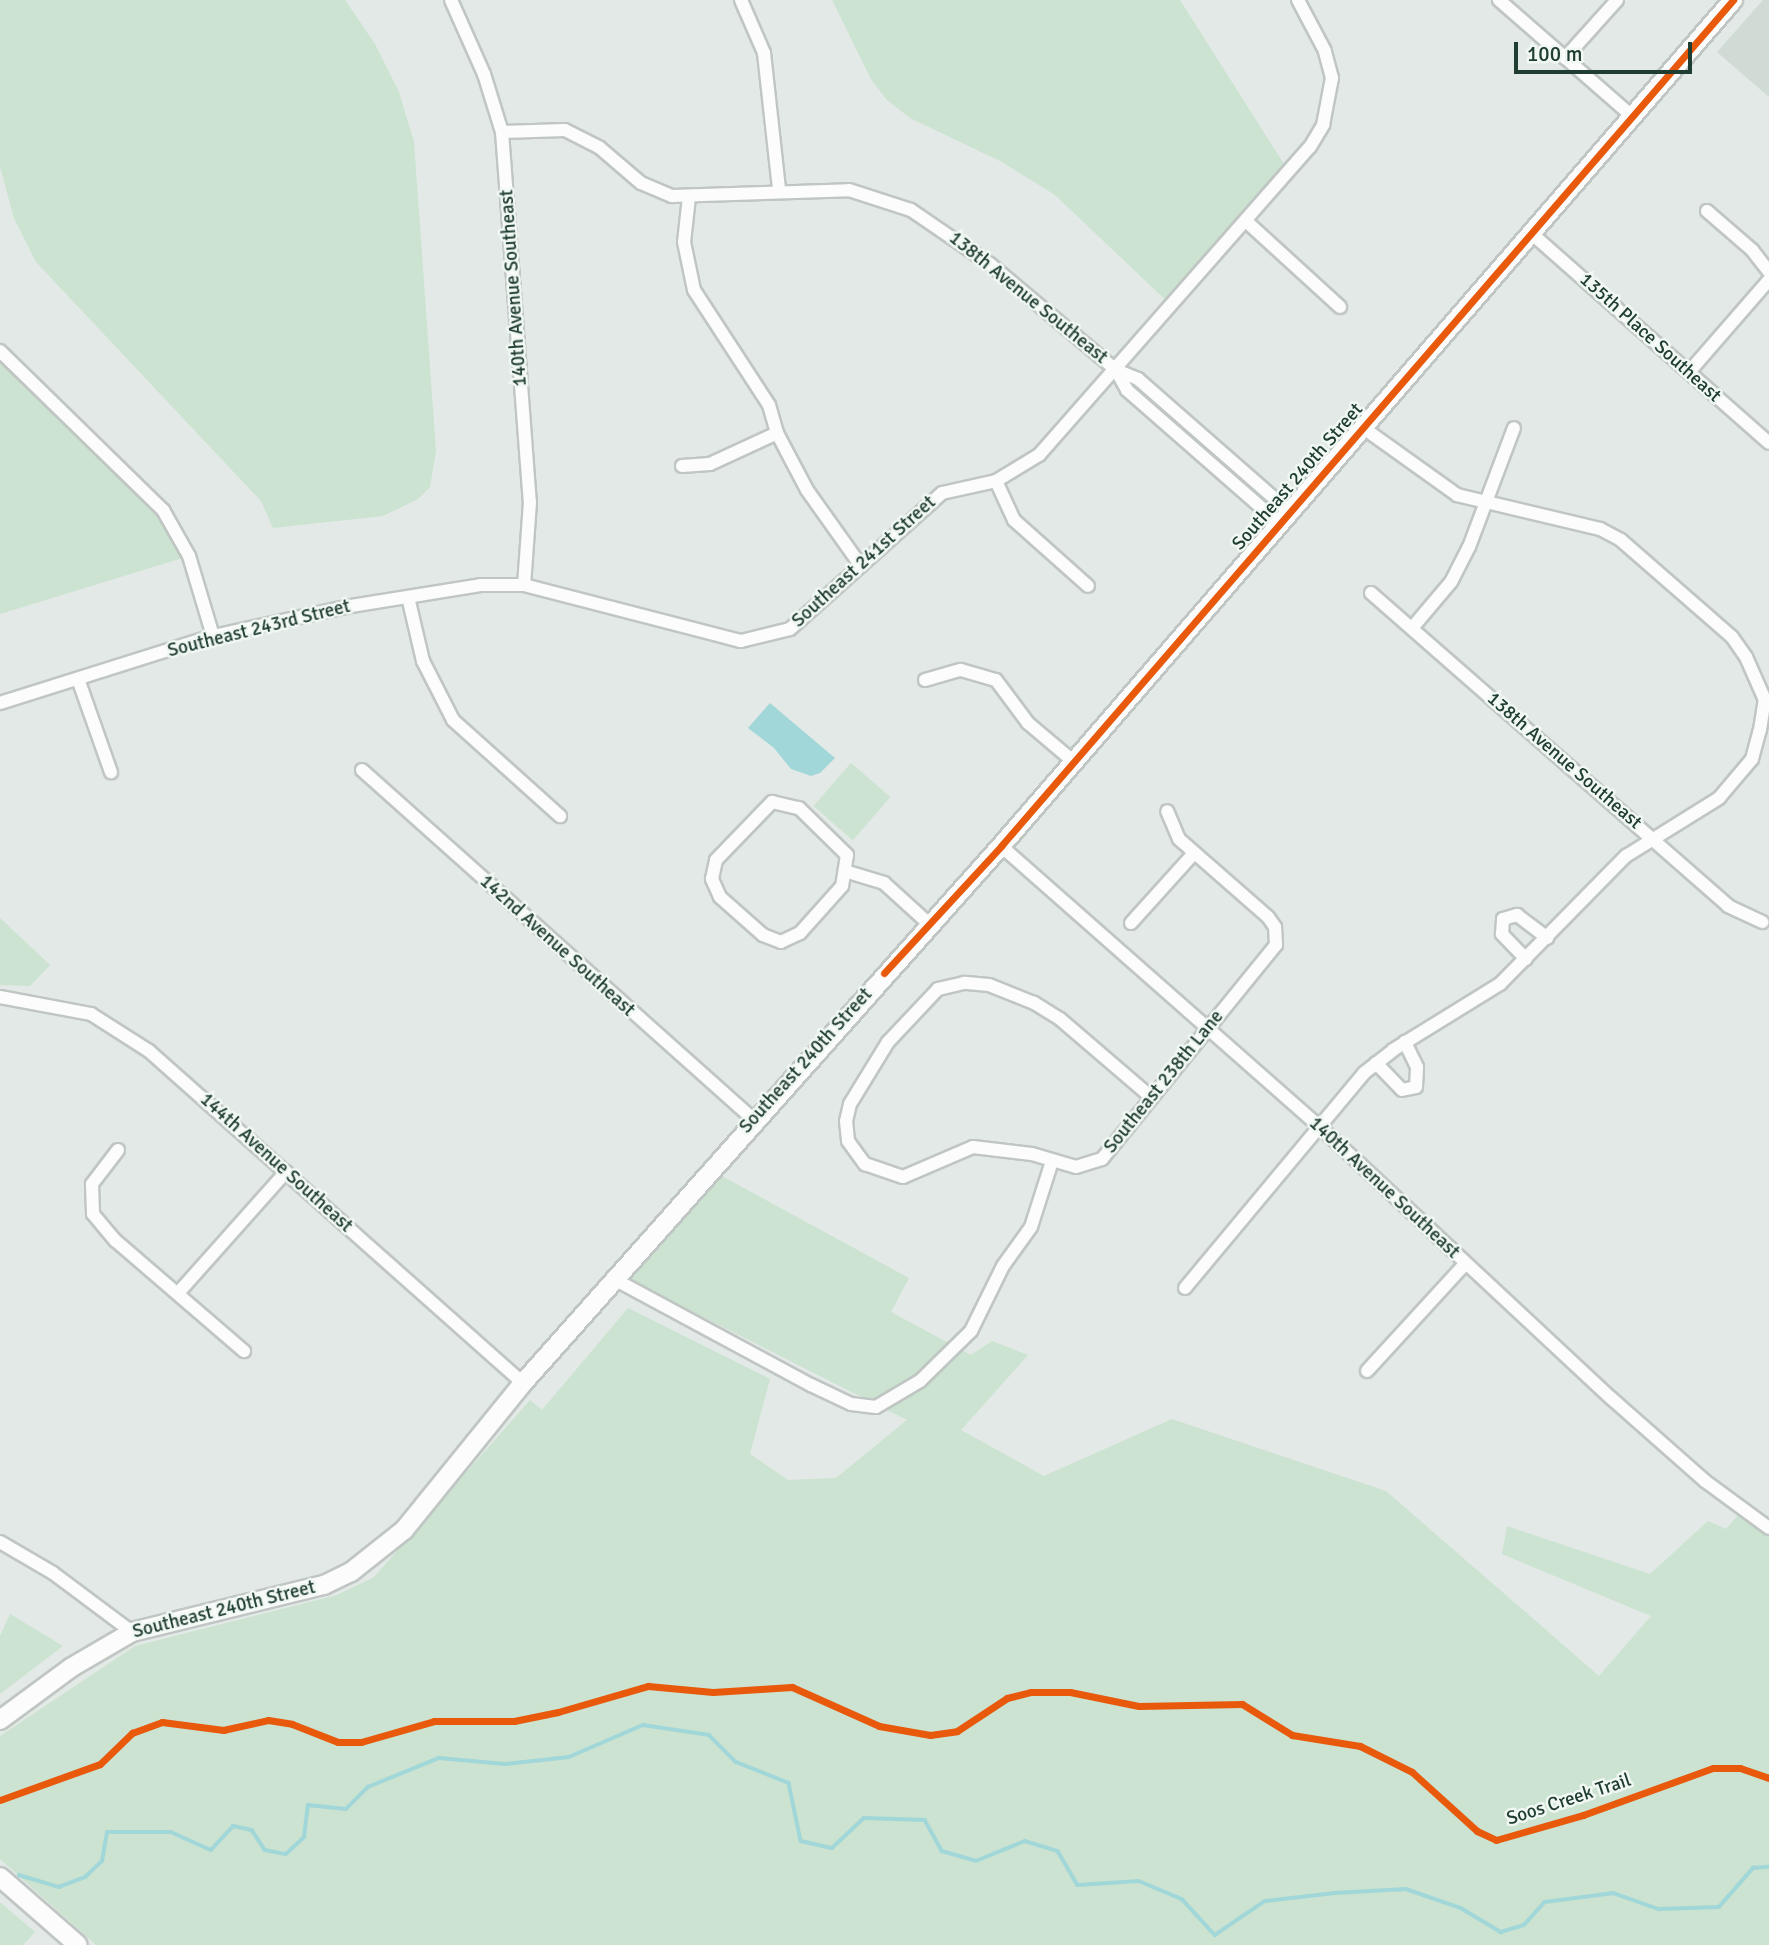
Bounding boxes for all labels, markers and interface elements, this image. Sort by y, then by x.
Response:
scale bar [1517,28,1696,72]
text: 100 m [1527,41,1582,67]
street label: 140th Avenue Southeast [496,189,532,387]
street label: 138th Avenue Southeast [944,227,1112,369]
street label: 135th Place Southeast [1575,269,1725,407]
street label: Southeast 240th Street [1228,399,1368,555]
street label: Southeast 241st Street [787,491,941,633]
street label: Southeast 243rd Street [165,595,353,663]
street label: 138th Avenue Southeast [1482,688,1646,834]
street label: 142nd Avenue Southeast [475,870,639,1022]
street label: Southeast 240th Street [735,984,877,1138]
street label: Southeast 238th Lane [1099,1006,1229,1158]
street label: 144th Avenue Southeast [195,1088,357,1238]
street label: 140th Avenue Southeast [1304,1112,1464,1264]
street label: Southeast 240th Street [130,1576,318,1644]
street label: Soos Creek Trail [1504,1769,1634,1831]

